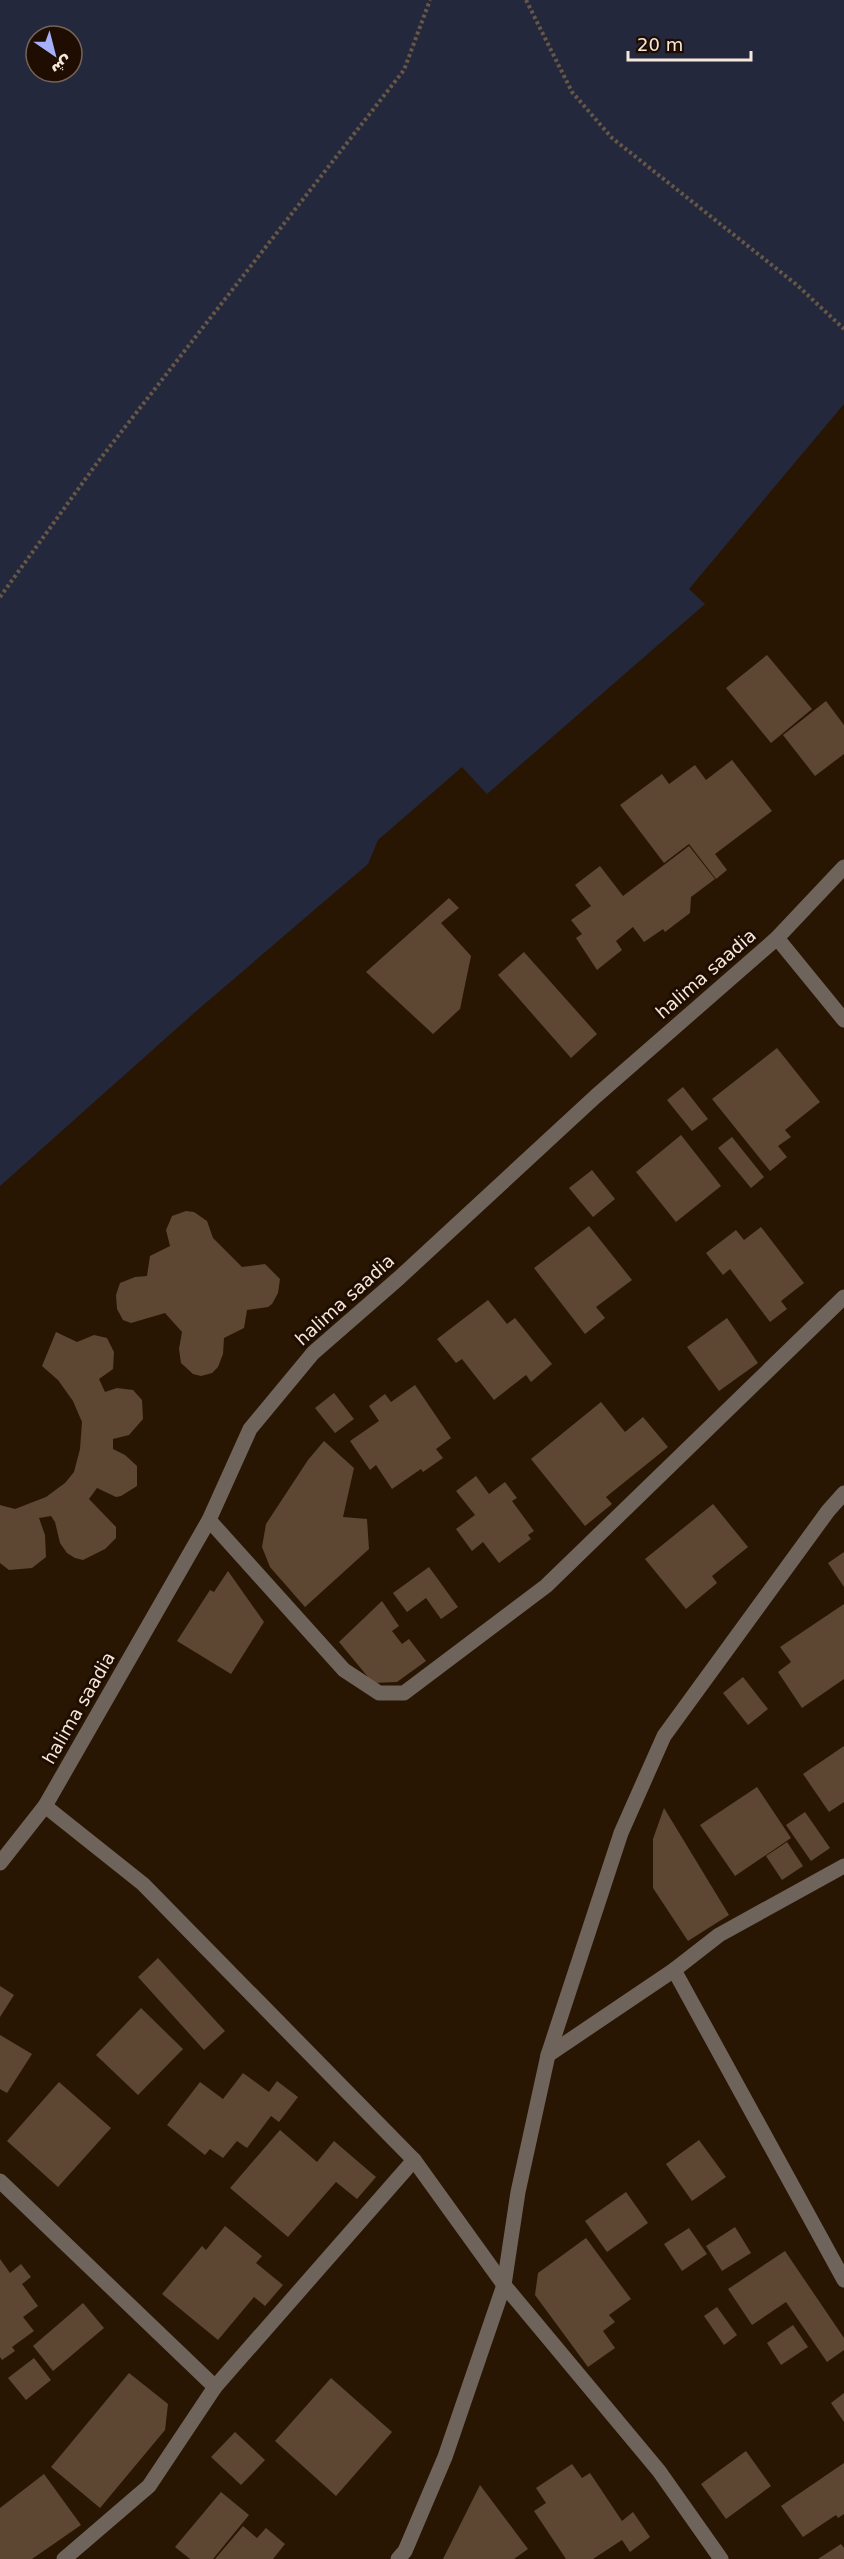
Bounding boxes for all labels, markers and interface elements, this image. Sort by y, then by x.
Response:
north arrow [24,24,84,84]
scale bar [628,24,751,62]
text: 20 m [637,34,683,55]
text: ش [48,52,77,80]
street label: halima saadia [651,924,760,1023]
street label: halima saadia [291,1250,398,1349]
street label: halima saadia [38,1648,119,1767]

